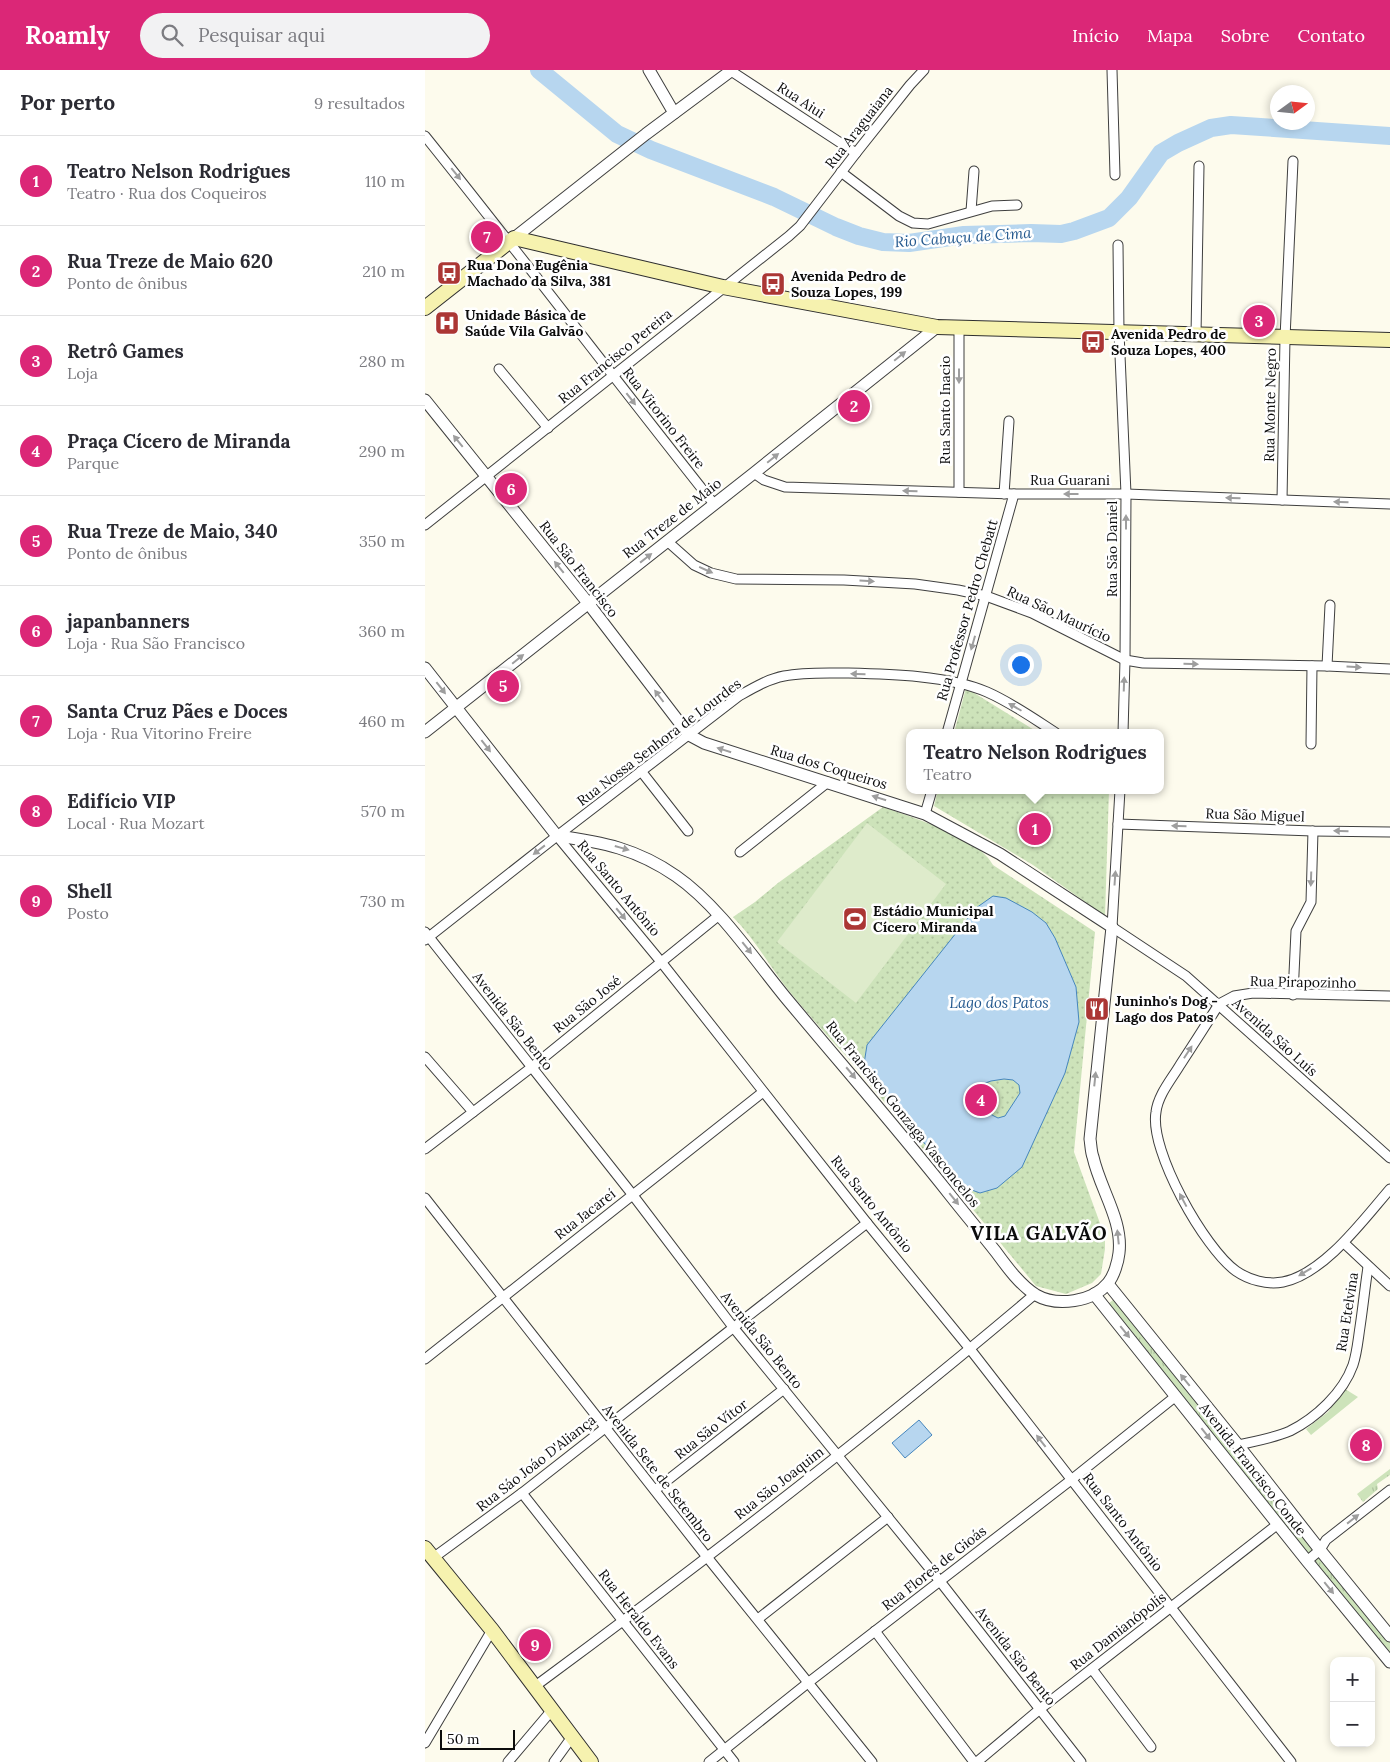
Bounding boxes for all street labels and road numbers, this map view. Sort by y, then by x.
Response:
street label: Rua Aiui [774,78,828,122]
street label: Rua Araguaiana [821,82,897,172]
street label: Rua Francisco Pereira [555,305,675,407]
street label: Rua Monte Negro [1260,348,1280,462]
street label: Rua Santo Inacio [936,356,954,464]
street label: Rua Vitorino Freire [619,364,709,473]
street label: Rua Guarani [1030,471,1110,489]
street label: Rua Treze de Maio [619,474,725,562]
street label: Rua São Daniel [1103,501,1121,597]
street label: Rua São Francisco [536,517,622,621]
street label: Rua Professor Pedro Chebatt [932,517,1002,703]
street label: Rua São Maurício [1004,582,1114,646]
street label: Rua Nossa Senhora de Lourdes [573,674,745,810]
street label: Rua dos Coqueiros [768,741,890,793]
street label: Rua São Miguel [1205,804,1305,826]
street label: Rua Santo Antônio [573,836,665,940]
street label: Avenida São Bento [468,967,557,1074]
street label: Rua São José [549,971,625,1037]
street label: Rua Pirapozinho [1250,972,1356,992]
street label: Avenida São Luís [1228,993,1321,1080]
street label: Rua Francisco Gonzaga Vasconcelos [822,1017,984,1211]
street label: Rua Santo Antônio [827,1152,917,1256]
street label: Rua Jacareí [551,1185,619,1243]
street label: Rua Etelvina [1332,1271,1362,1353]
street label: Avenida São Bento [717,1287,807,1392]
street label: Rua São Vítor [671,1395,751,1463]
street label: Avenida Francisco Conde [1195,1398,1311,1539]
street label: Avenida Sete de Setembro [598,1400,717,1545]
street label: Rua Sáo Joáo D'Aliança [473,1411,599,1515]
street label: Rua São Joaquim [731,1442,828,1523]
street label: Rua Santo Antônio [1079,1469,1167,1575]
street label: Rua Flores de Gioás [878,1522,990,1614]
street label: Rua Heraldo Evans [595,1566,683,1672]
street label: Rua Damianópolis [1066,1588,1170,1674]
street label: Avenida São Bento [971,1602,1060,1709]

